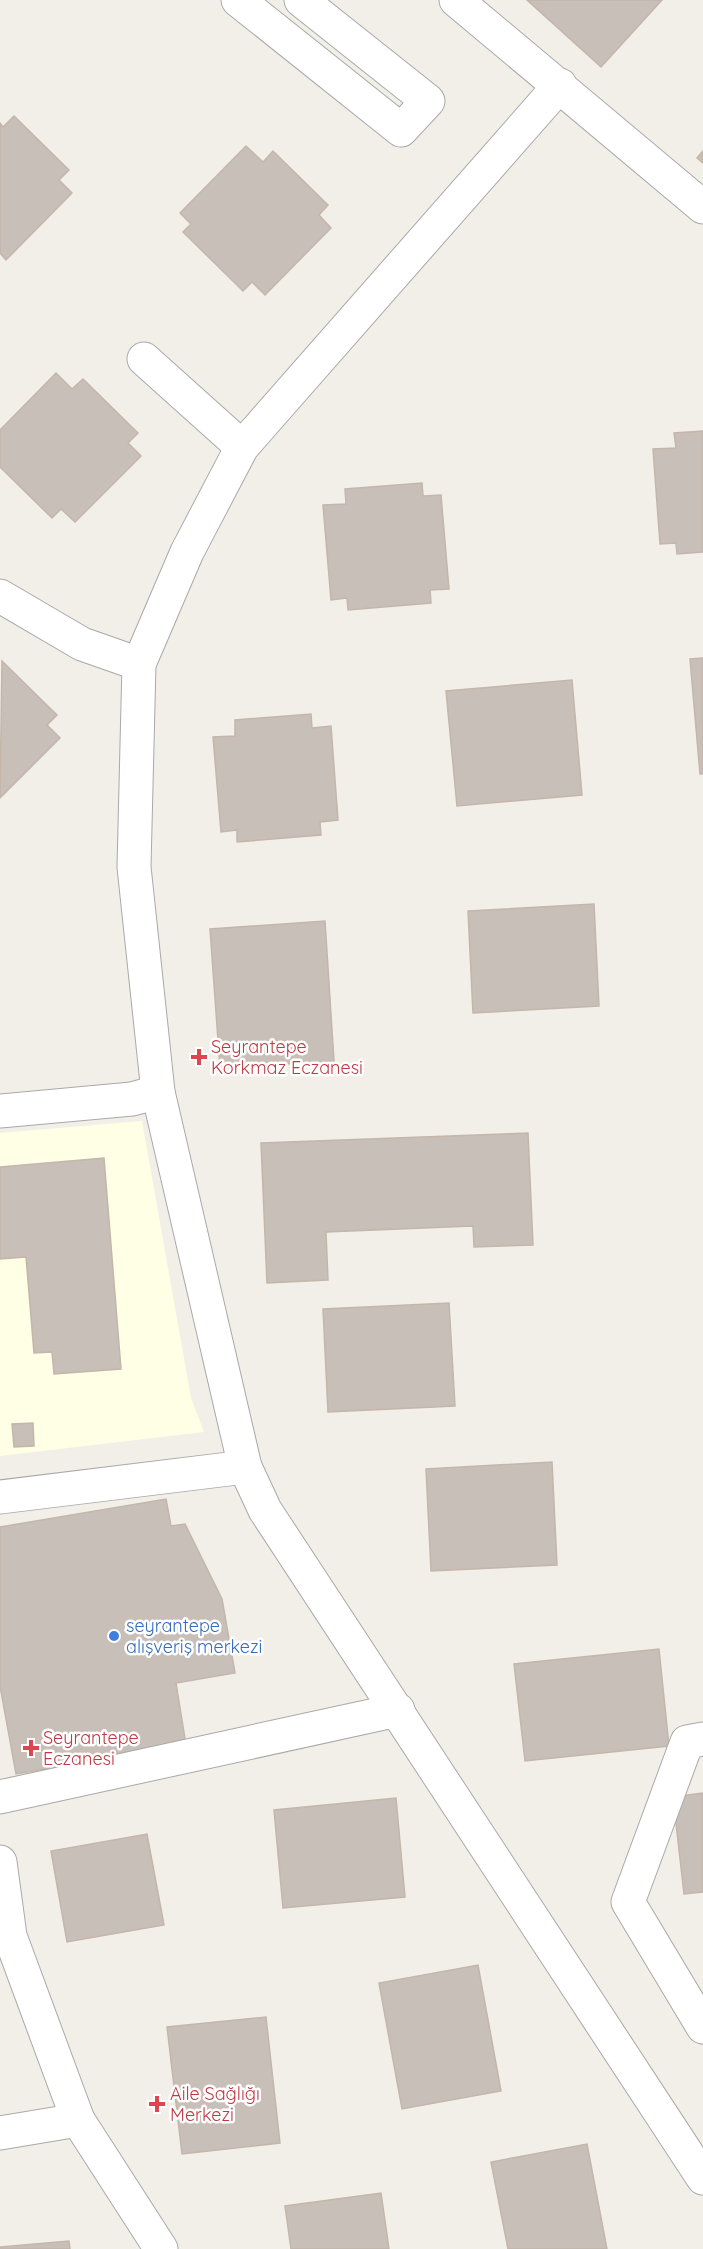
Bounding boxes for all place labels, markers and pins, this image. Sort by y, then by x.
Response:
place label: Seyrantepe Korkmaz Eczanesi [211,1035,363,1079]
marker: Seyrantepe Korkmaz Eczanesi [192,1050,206,1064]
place label: seyrantepe alışveriş merkezi [126,1614,262,1658]
marker: seyrantepe alışveriş merkezi [107,1629,121,1643]
place label: Seyrantepe Eczanesi [43,1726,139,1770]
marker: Seyrantepe Eczanesi [24,1741,38,1755]
place label: Aile Sağlığı Merkezi [170,2082,260,2126]
marker: Aile Sağlığı Merkezi [148,2095,166,2113]

